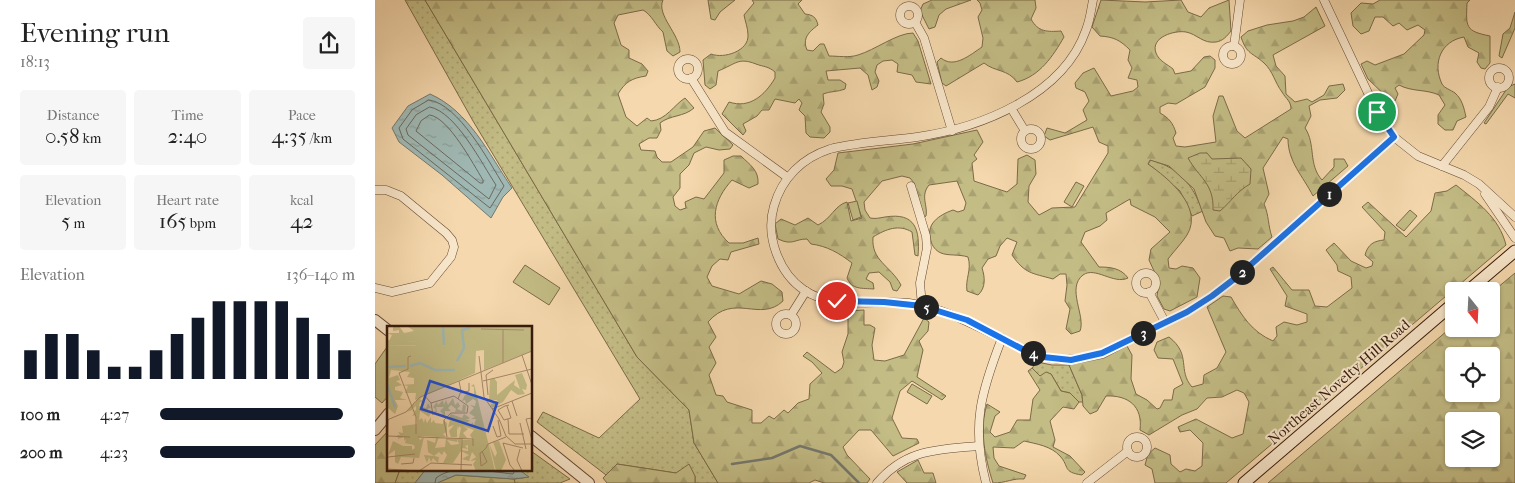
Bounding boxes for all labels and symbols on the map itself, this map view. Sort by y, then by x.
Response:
pin [1356,91,1398,133]
pin: 1 [1317,182,1341,206]
pin: 2 [1229,260,1255,284]
pin [816,280,858,322]
north arrow [1445,282,1500,338]
pin: 5 [913,294,939,320]
street label: Northeast Novelty Hill Road [1264,315,1414,449]
pin: 3 [1131,320,1155,346]
inset map [387,326,533,470]
pin: 4 [1021,340,1045,366]

